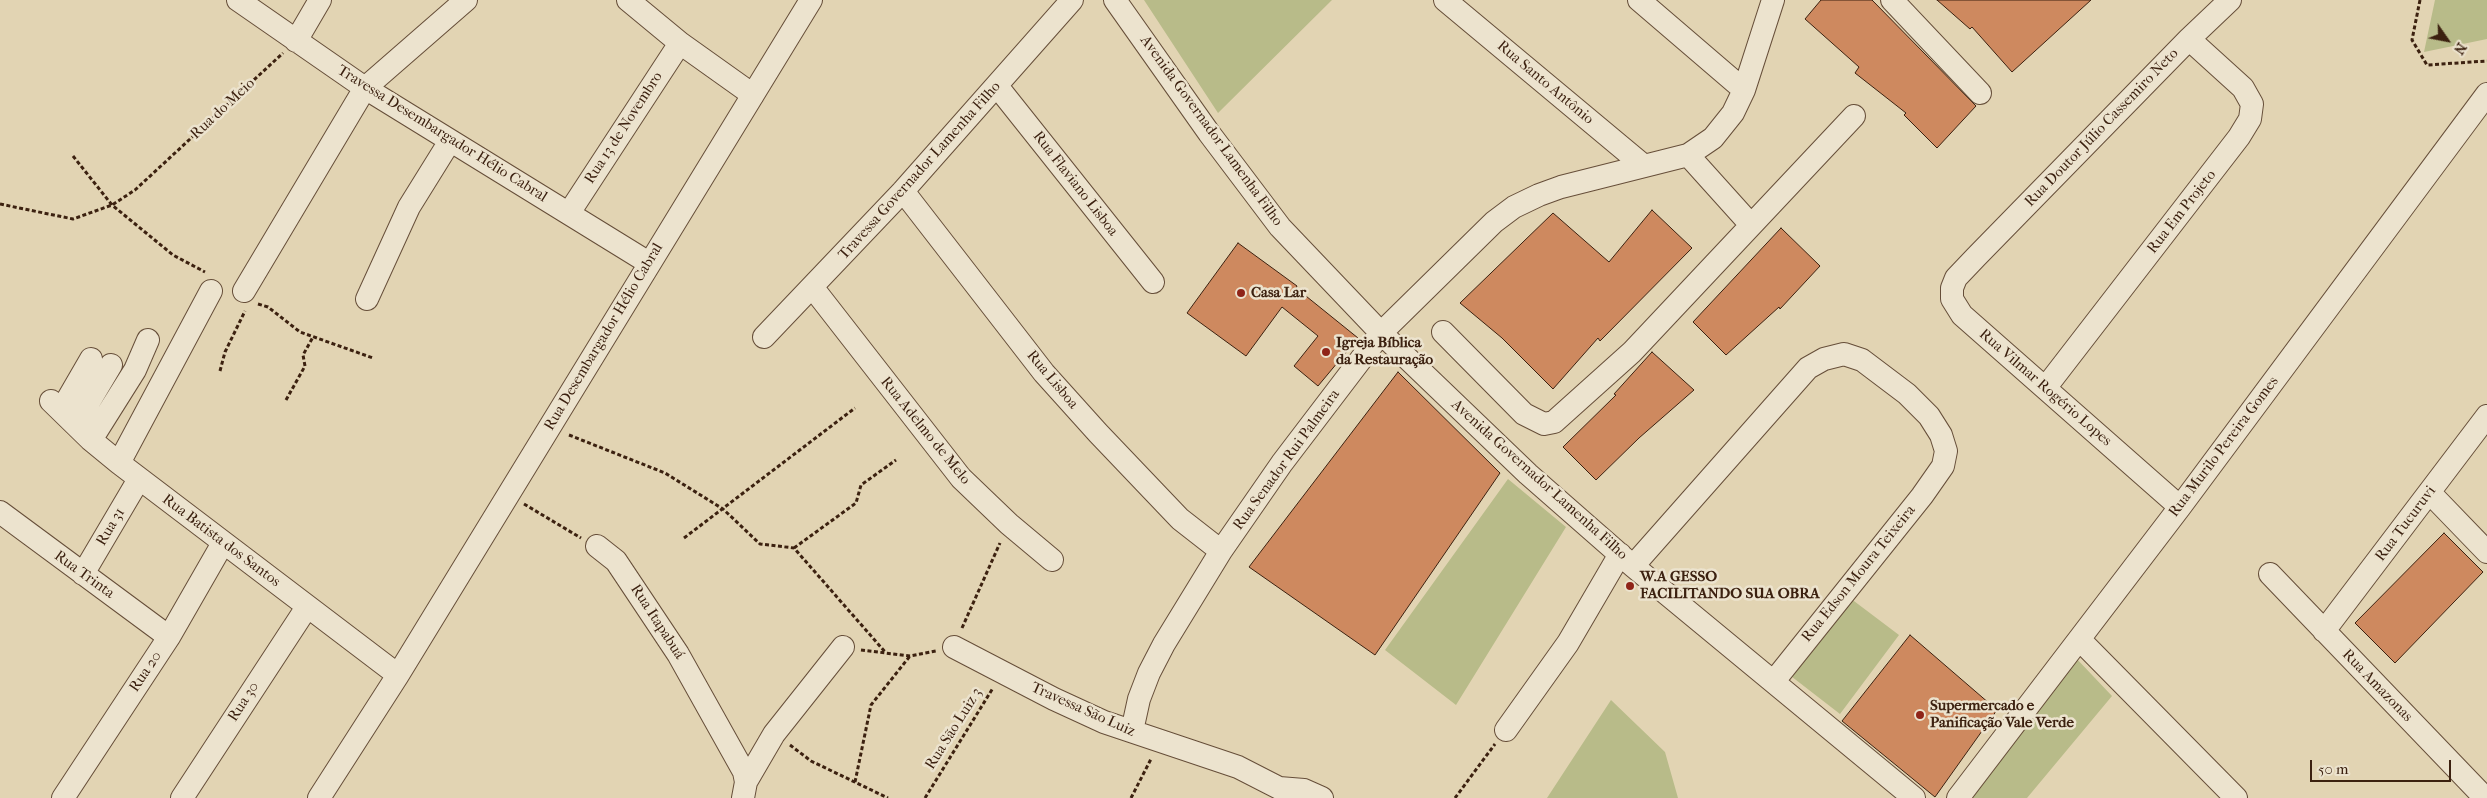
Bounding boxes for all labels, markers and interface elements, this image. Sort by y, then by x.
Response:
north arrow [2422,15,2472,65]
street label: Avenida Governador Lamenha Filho [1136,32,1286,230]
street label: Rua Santo Antônio [1493,37,1597,129]
text: N [2450,39,2470,58]
street label: Rua Doutor Júlio Cassemiro Neto [2021,45,2183,211]
street label: Travessa Desembargador Hélio Cabral [334,62,550,206]
street label: Rua 13 de Novembro [581,69,667,187]
street label: Rua do Meio [187,75,259,143]
street label: Travessa Governador Lamenha Filho [835,78,1005,264]
street label: Rua Flaviano Lisboa [1028,128,1122,240]
street label: Rua Em Projeto [2144,167,2220,257]
street label: Rua Desembargador Hélio Cabral [541,240,667,434]
place label: Casa Lar [1251,284,1306,302]
marker: Casa Lar [1235,287,1247,299]
street label: Rua Vilmar Rogério Lopes [1975,326,2115,450]
place label: Igreja Bíblica da Restauração [1336,334,1433,369]
marker: Igreja Bíblica da Restauração [1320,346,1332,358]
street label: Rua Lisboa [1022,347,1082,413]
street label: Rua Murilo Pereira Gomes [2165,373,2283,521]
street label: Rua Adelmo de Melo [876,374,974,488]
street label: Rua Senador Rui Palmeira [1230,386,1344,534]
street label: Avenida Governador Lamenha Filho [1447,396,1631,564]
street label: Rua Tucuruvi [2372,483,2440,565]
street label: Rua Batista dos Santos [158,491,284,591]
street label: Rua Edson Moura Teixeira [1798,502,1920,646]
street label: Rua 31 [93,505,129,549]
street label: Rua Trinta [50,547,118,603]
place label: W.A GESSO FACILITANDO SUA OBRA [1640,568,1820,603]
marker: W.A GESSO FACILITANDO SUA OBRA [1624,580,1636,592]
street label: Rua Itapabuá [626,581,688,663]
street label: Rua Amazonas [2338,646,2416,726]
street label: Rua 20 [126,648,166,696]
street label: Rua 30 [225,679,263,725]
street label: Travessa São Luiz [1028,679,1138,741]
street label: Rua São Luiz 3 [922,685,986,773]
place label: Supermercado e Panificação Vale Verde [1930,697,2074,732]
marker: Supermercado e Panificação Vale Verde [1914,709,1926,721]
scale bar [2312,750,2453,782]
text: 50 m [2318,760,2348,778]

